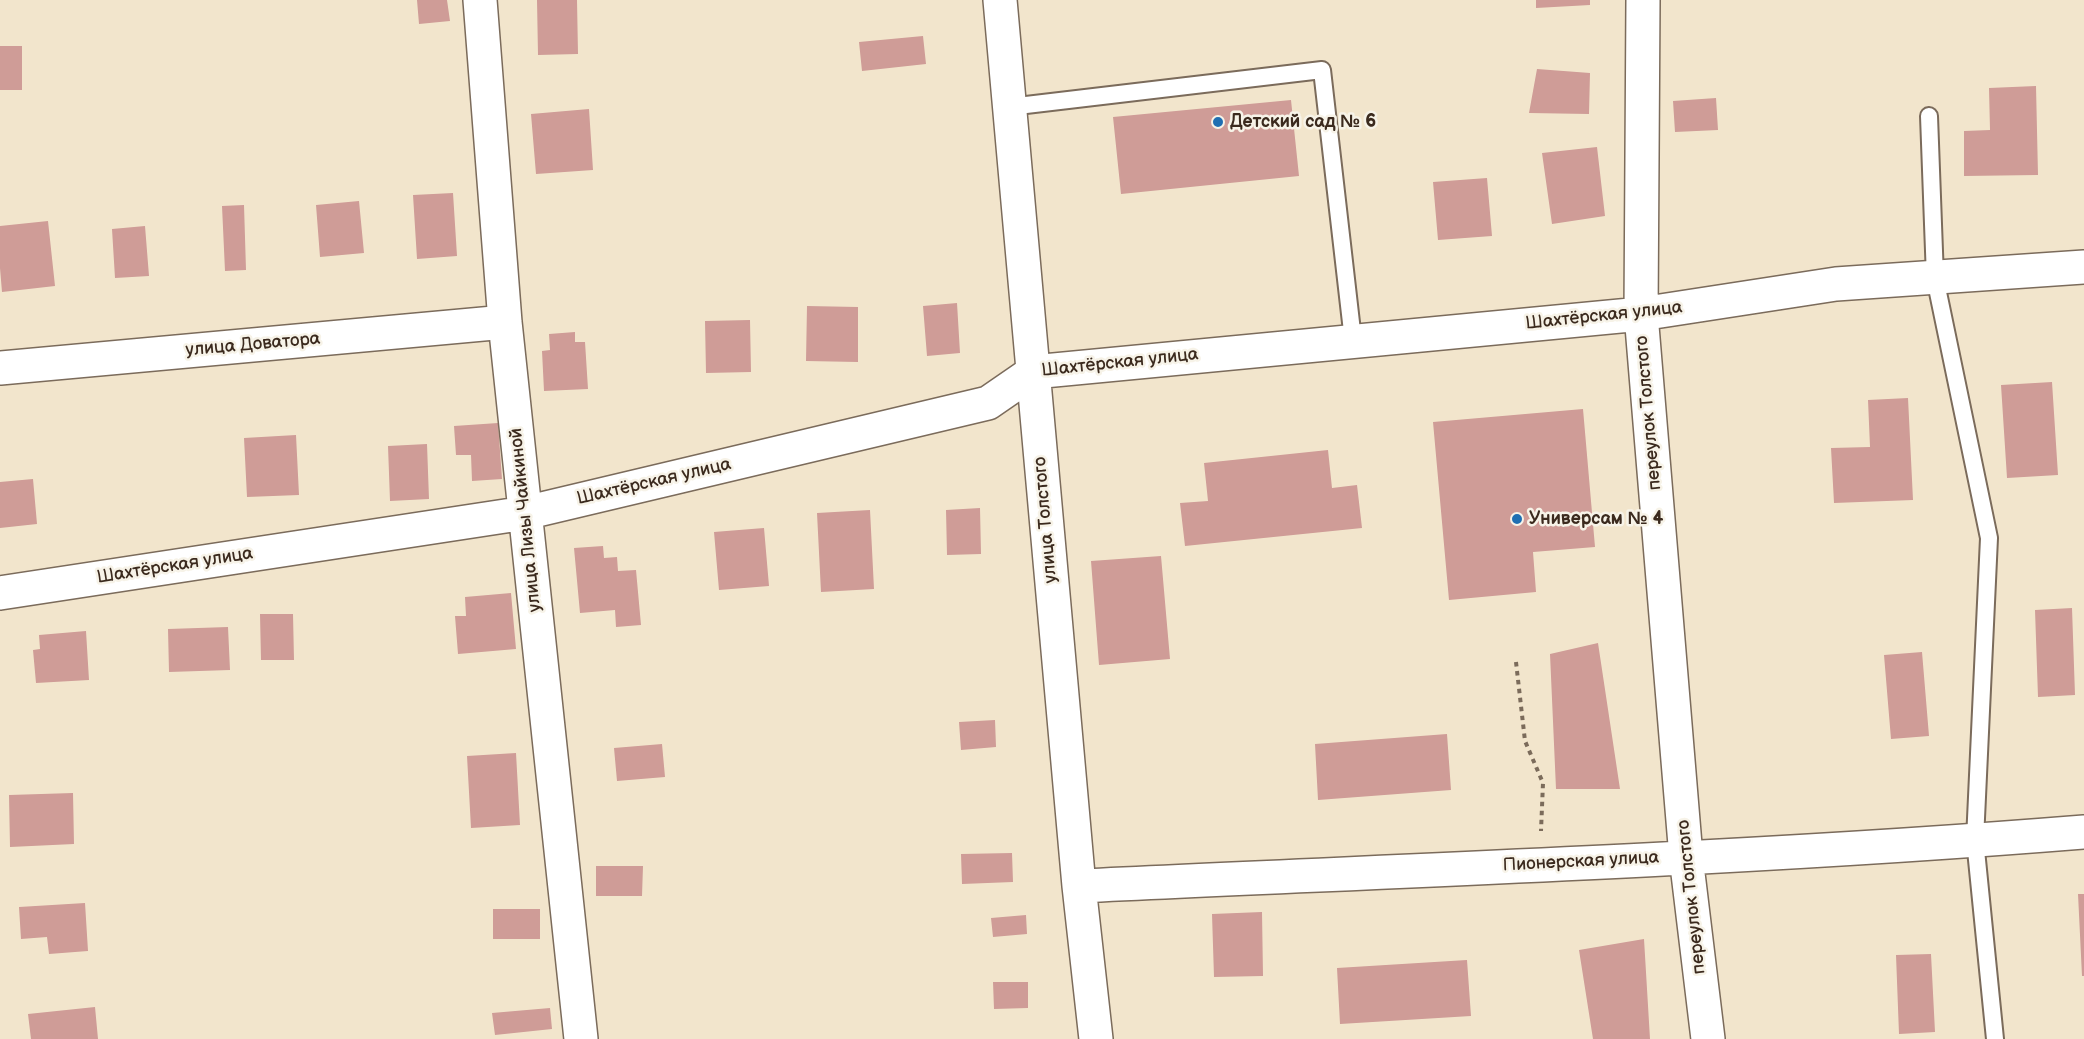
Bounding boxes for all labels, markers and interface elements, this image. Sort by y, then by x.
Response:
place label: Детский сад № 6 [1230,111,1376,133]
marker: Детский сад № 6 [1211,115,1225,129]
street label: Шахтёрская улица [1524,297,1684,335]
street label: улица Доватора [185,328,321,362]
street label: переулок Толстого [1631,335,1667,491]
street label: Шахтёрская улица [1040,344,1200,382]
street label: улица Лизы Чайкиной [506,427,546,613]
street label: Шахтёрская улица [575,454,733,510]
street label: улица Толстого [1030,456,1062,584]
place label: Универсам № 4 [1529,508,1663,530]
marker: Универсам № 4 [1510,512,1524,526]
street label: Шахтёрская улица [95,543,255,589]
street label: переулок Толстого [1673,819,1711,975]
street label: Пионерская улица [1502,847,1660,877]

